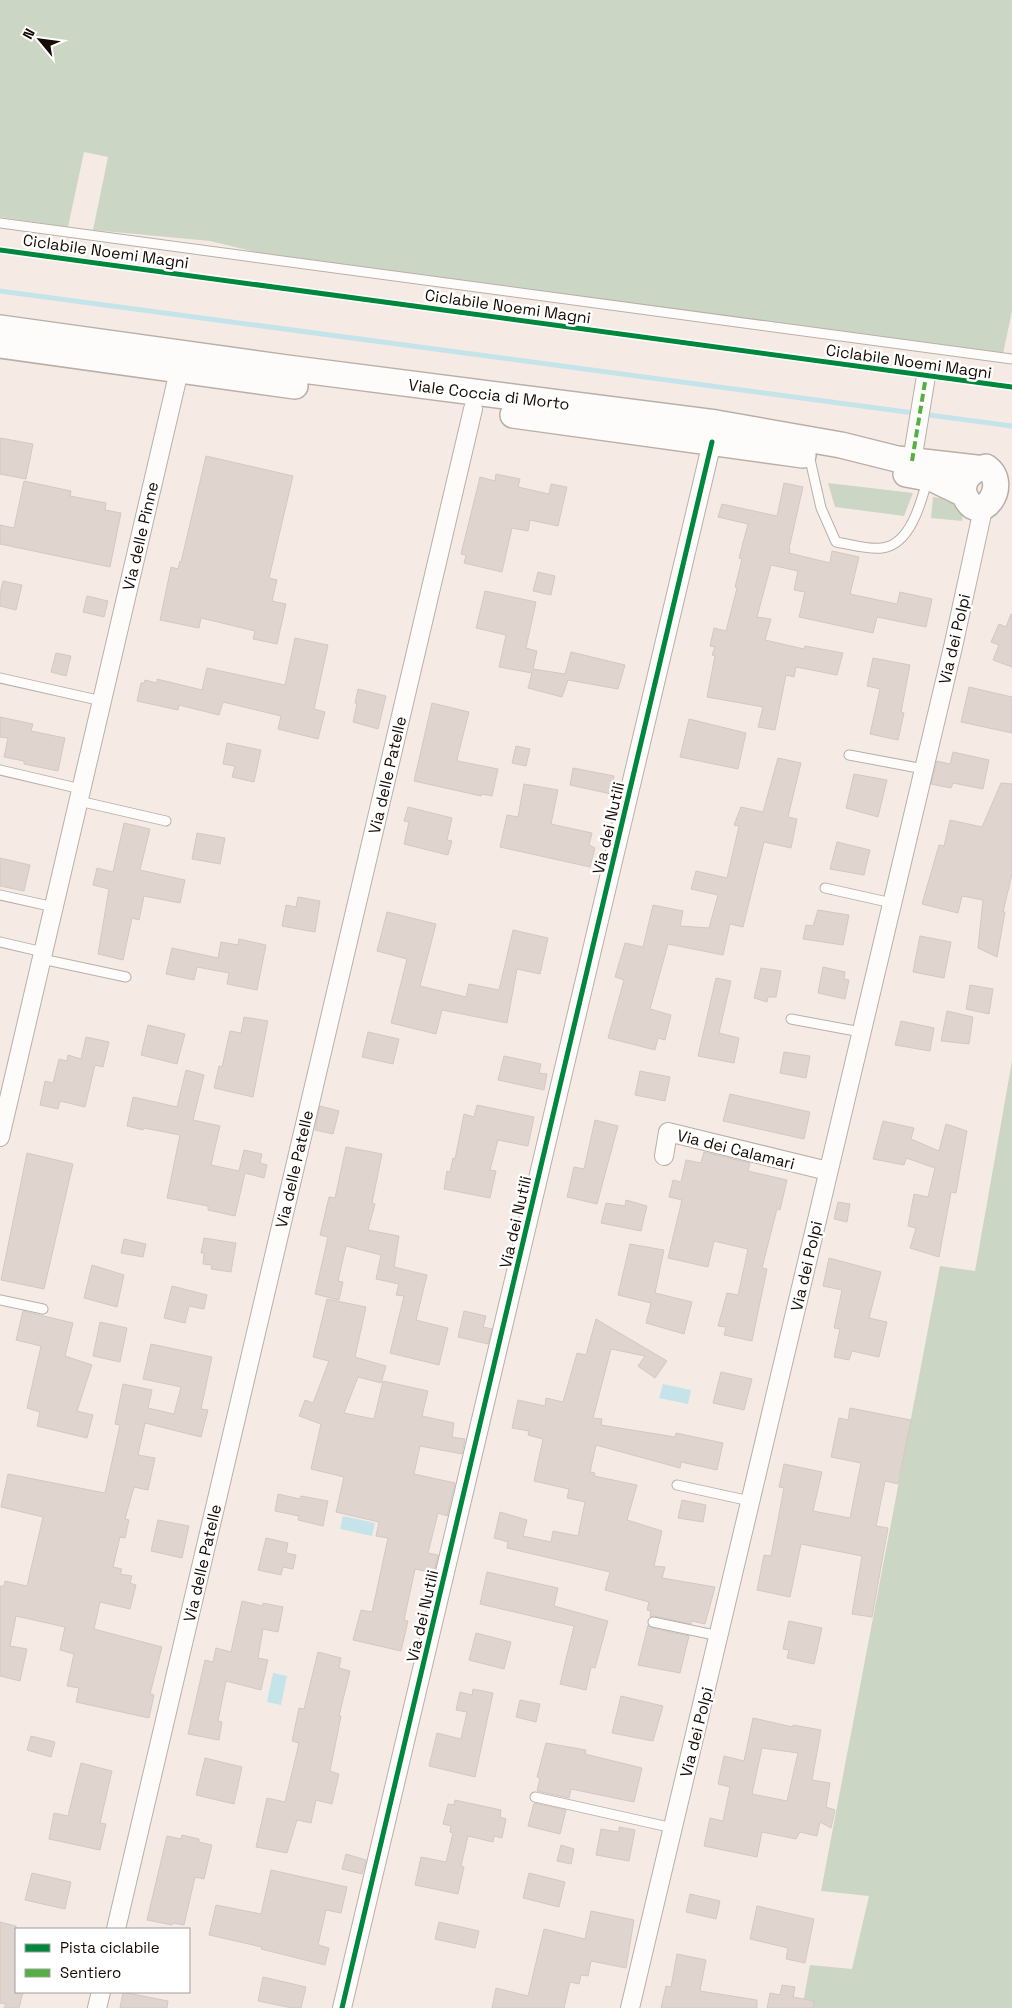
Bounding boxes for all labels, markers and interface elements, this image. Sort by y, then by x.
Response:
north arrow [15,15,65,65]
text: N [18,25,39,42]
street label: Ciclabile Noemi Magni [22,229,190,274]
street label: Ciclabile Noemi Magni [424,284,592,329]
street label: Ciclabile Noemi Magni [825,339,993,384]
street label: Viale Coccia di Morto [407,374,571,415]
street label: Via delle Pinne [118,480,163,593]
street label: Via dei Polpi [934,592,975,686]
street label: Via delle Patelle [364,714,411,836]
street label: Via dei Nutili [588,780,629,877]
street label: Via delle Patelle [271,1108,318,1230]
street label: Via dei Calamari [675,1125,797,1174]
street label: Via dei Nutili [495,1174,536,1271]
street label: Via dei Polpi [786,1219,827,1313]
street label: Via delle Patelle [179,1502,226,1624]
street label: Via dei Nutili [402,1568,443,1665]
street label: Via dei Polpi [675,1685,718,1779]
legend [15,1928,190,1993]
text: Pista ciclabile [60,1938,160,1957]
text: Sentiero [60,1963,121,1982]

